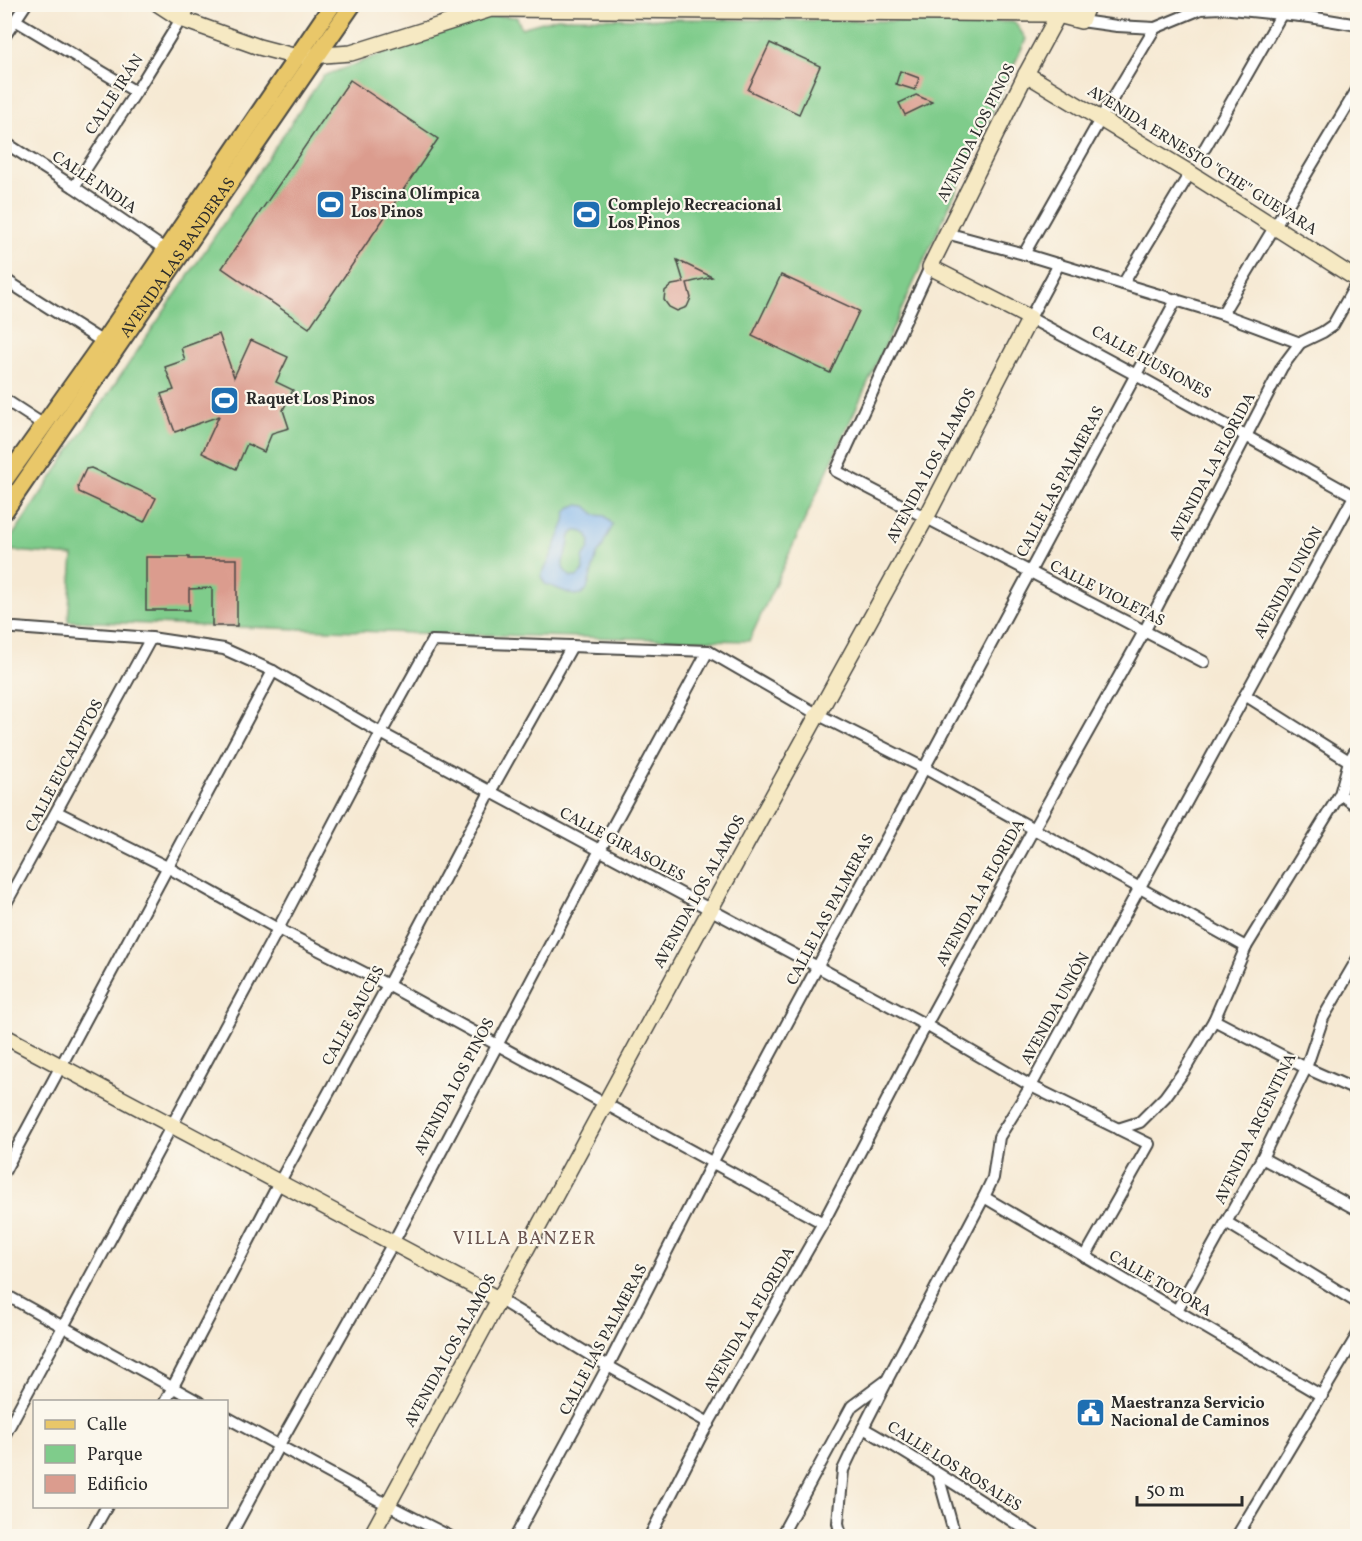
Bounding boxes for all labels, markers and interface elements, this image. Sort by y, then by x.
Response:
street label: CALLE IRÁN [81,50,149,140]
street label: AVENIDA LOS PINOS [932,60,1022,206]
street label: AVENIDA ERNESTO "CHE" GUEVARA [1083,81,1321,241]
street label: CALLE INDIA [47,146,141,220]
street label: AVENIDA LAS BANDERAS [115,173,241,343]
place label: Piscina Olímpica Los Pinos [351,184,480,224]
sports icon: Piscina Olímpica Los Pinos [314,188,346,220]
place label: Complejo Recreacional Los Pinos [608,195,782,235]
sports icon: Complejo Recreacional Los Pinos [571,199,603,231]
street label: CALLE ILUSIONES [1087,321,1215,405]
sports icon: Raquet Los Pinos [209,384,241,416]
street label: AVENIDA LOS ALAMOS [882,385,982,547]
place label: Raquet Los Pinos [246,389,375,411]
street label: AVENIDA LA FLORIDA [1165,389,1261,545]
street label: CALLE LAS PALMERAS [1012,402,1110,562]
street label: AVENIDA UNIÓN [1249,523,1329,643]
street label: CALLE VIOLETAS [1046,555,1168,633]
street label: CALLE EUCALIPTOS [21,696,109,836]
street label: CALLE GIRASOLES [555,803,689,887]
street label: AVENIDA LOS ALAMOS [649,811,751,973]
street label: AVENIDA LA FLORIDA [931,815,1031,971]
street label: CALLE LAS PALMERAS [782,830,880,990]
street label: AVENIDA UNIÓN [1016,949,1096,1069]
street label: CALLE SAUCES [317,962,391,1070]
street label: AVENIDA LOS PINOS [409,1014,501,1160]
street label: AVENIDA ARGENTINA [1210,1050,1302,1208]
district label: VILLA BANZER [453,1227,597,1252]
street label: AVENIDA LA FLORIDA [699,1243,801,1397]
street label: CALLE TOTORA [1104,1246,1216,1322]
street label: CALLE LAS PALMERAS [555,1260,653,1420]
street label: AVENIDA LOS ALAMOS [400,1270,502,1432]
place label: Maestranza Servicio Nacional de Caminos [1111,1393,1269,1433]
public building icon: Maestranza Servicio Nacional de Caminos [1074,1397,1106,1429]
legend [33,1400,228,1508]
text: Calle [87,1413,127,1438]
street label: CALLE LOS ROSALES [882,1417,1026,1517]
text: Parque [87,1443,142,1468]
scale bar [1137,1469,1242,1507]
text: Edificio [87,1473,148,1498]
text: 50 m [1146,1479,1185,1504]

